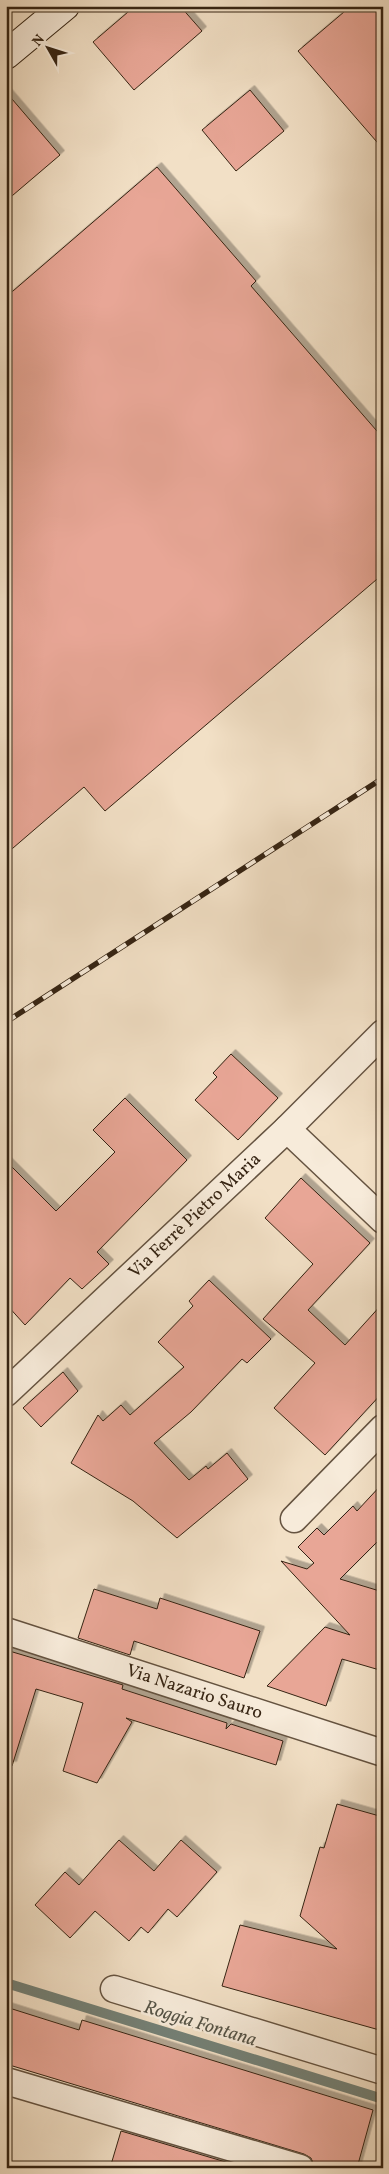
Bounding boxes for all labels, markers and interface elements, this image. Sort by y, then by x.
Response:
north arrow [22,22,72,72]
text: N [28,31,50,51]
street label: Via Ferrè Pietro Maria [123,1147,267,1284]
street label: Via Nazario Sauro [123,1658,266,1726]
water label: Roggia Fontana [140,1995,260,2053]

